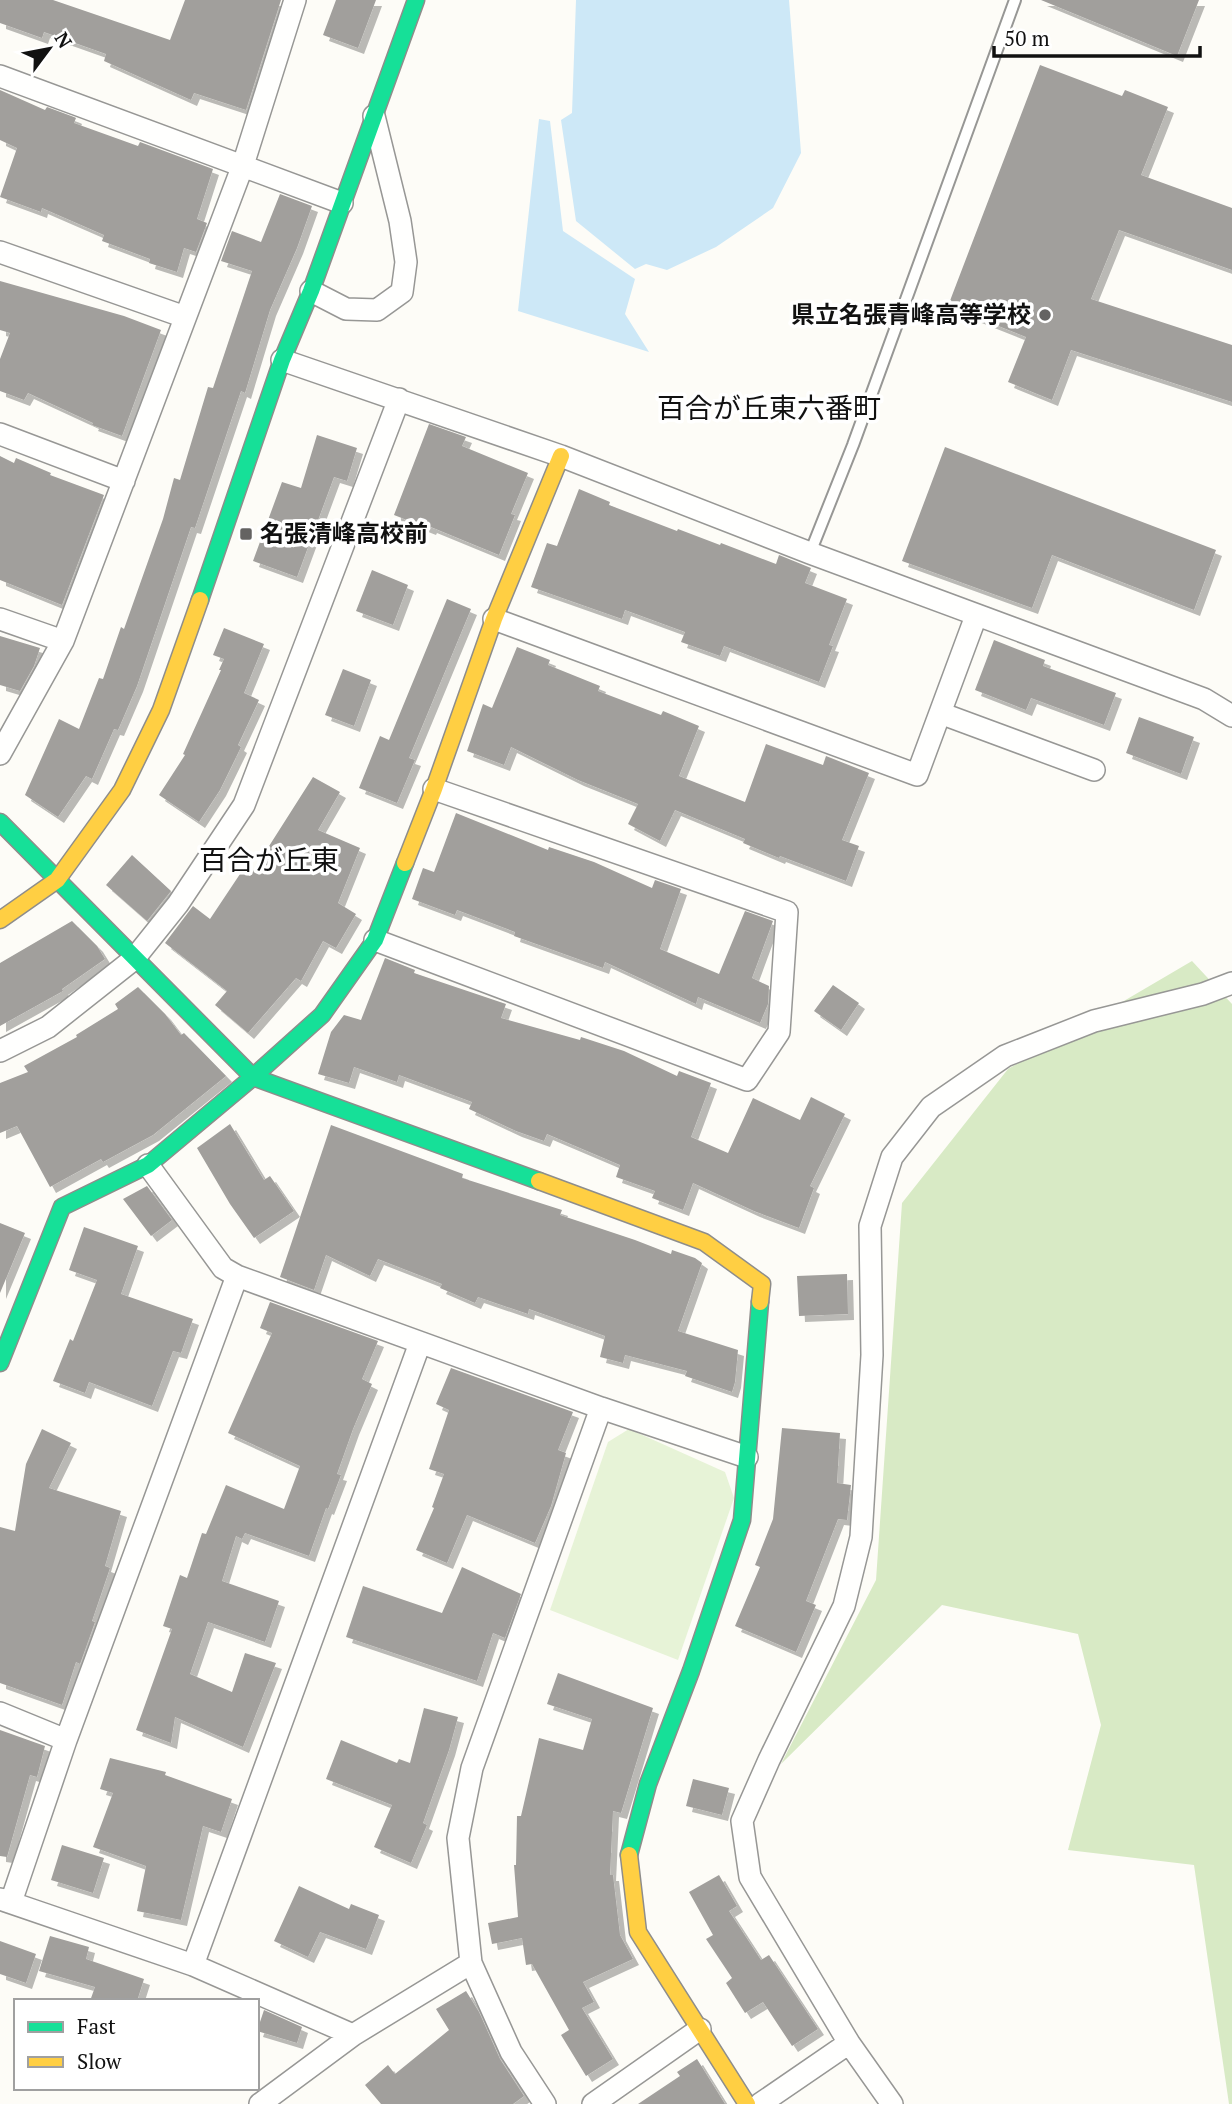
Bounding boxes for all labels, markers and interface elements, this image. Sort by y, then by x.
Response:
north arrow [14,14,84,84]
scale bar [994,14,1200,58]
text: 50 m [1004,24,1050,52]
text: N [49,27,79,53]
place label: 県立名張青峰高等学校 [791,298,1031,330]
marker: 県立名張青峰高等学校 [1037,307,1053,323]
district label: 百合が丘東六番町 [657,389,881,426]
place label: 名張清峰高校前 [260,517,428,549]
marker: 名張清峰高校前 [238,526,254,542]
district label: 百合が丘東 [199,841,339,878]
legend [14,1999,259,2090]
text: Fast [77,2012,116,2040]
text: Slow [77,2047,122,2075]

